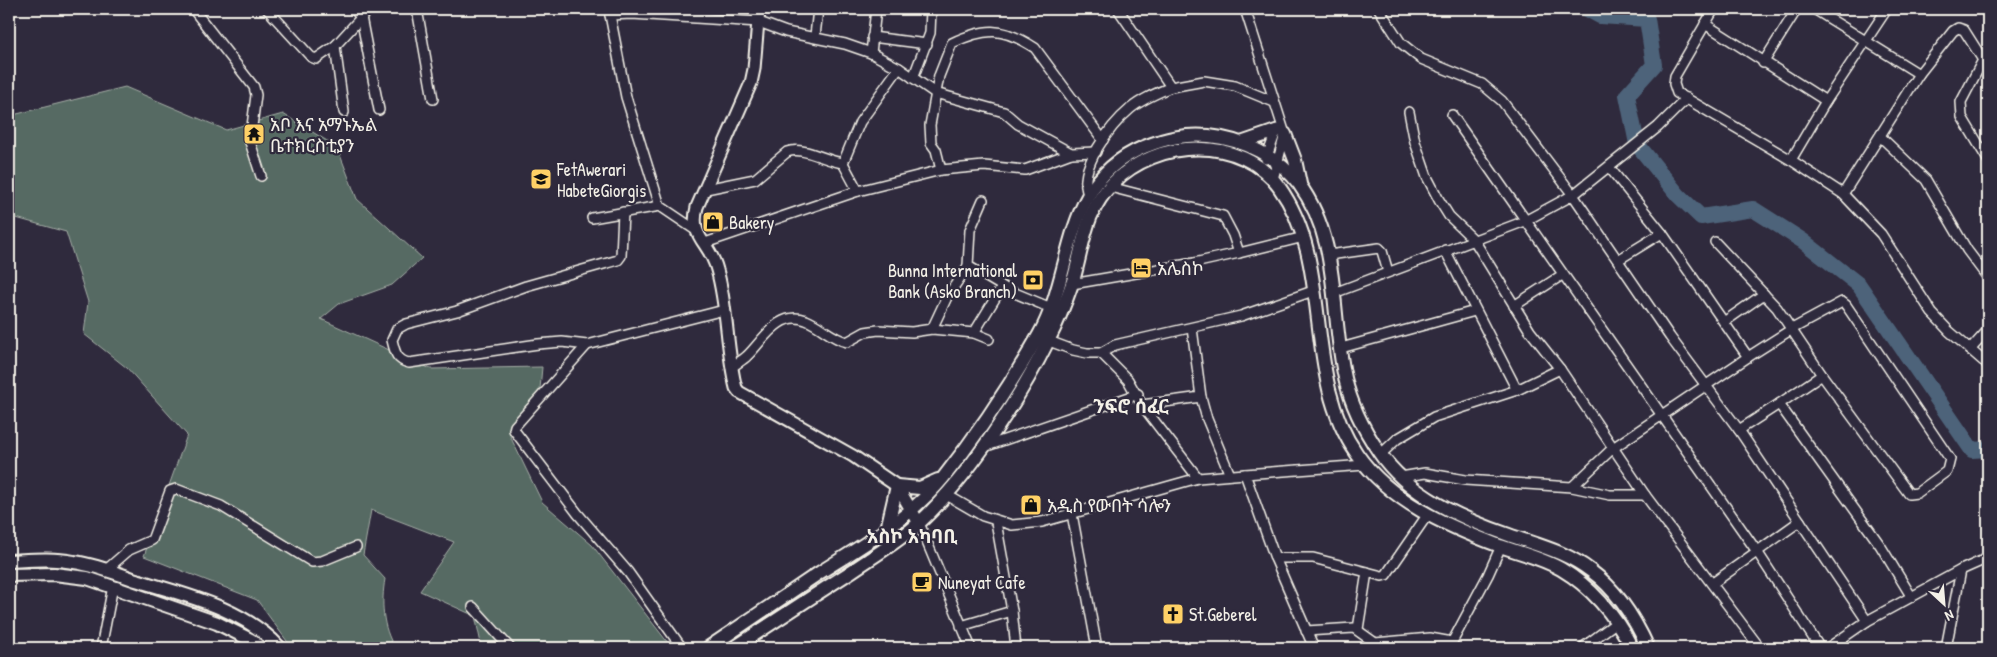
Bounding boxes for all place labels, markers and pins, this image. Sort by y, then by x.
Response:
place label: አቦ እና አማኑኤል ቤተክርስቲያን [270,112,377,158]
temple icon: አቦ እና አማኑኤል ቤተክርስቲያን [242,122,266,146]
place label: FetAwerari HabeteGiorgis [556,157,646,203]
school or university icon: FetAwerari HabeteGiorgis [529,167,553,191]
shop icon: Bakery [701,210,725,234]
place label: Bakery [729,210,775,235]
hotel icon: አሌስኮ [1129,256,1153,280]
place label: አሌስኮ [1157,256,1204,281]
place label: Bunna International Bank (Asko Branch) [888,258,1017,304]
bank icon: Bunna International Bank (Asko Branch) [1021,268,1045,292]
shop icon: አዲስ የውበት ሳሎን [1019,493,1043,517]
place label: አዲስ የውበት ሳሎን [1047,493,1171,518]
cafe icon: Nuneyat Cafe [910,570,934,594]
place label: Nuneyat Cafe [938,570,1026,595]
church icon: St.Geberel [1161,602,1185,626]
place label: St.Geberel [1189,602,1257,627]

